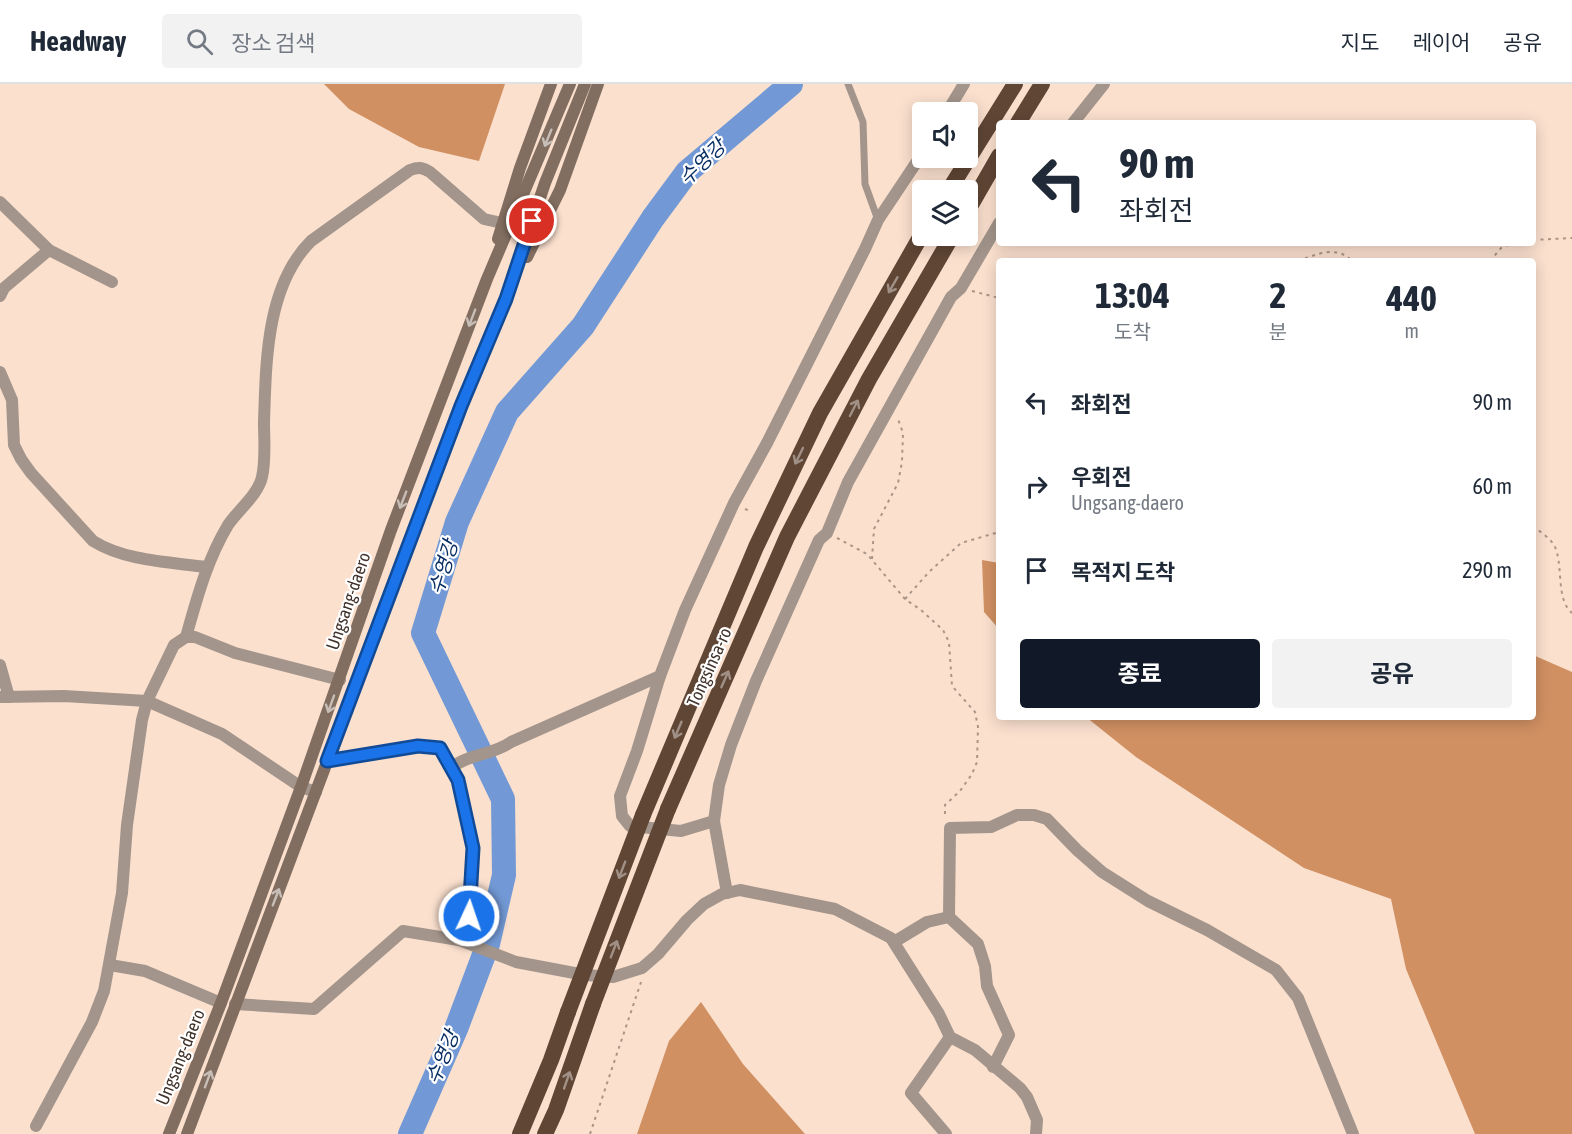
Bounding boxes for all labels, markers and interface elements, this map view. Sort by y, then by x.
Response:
search box [162,14,582,68]
text: Headway [30,25,126,57]
icon: search [183,25,216,58]
text: 장소 검색 [231,30,315,56]
text: 지도 [1341,30,1379,54]
text: 레이어 [1412,30,1470,54]
text: 공유 [1503,30,1542,54]
map controls [912,102,978,246]
button: sound [912,102,978,168]
one-way arrow [542,128,553,147]
water label: 수영강 [674,133,732,189]
text: 90 m [1119,139,1194,187]
icon: left [1020,144,1098,222]
button: layers [912,180,978,246]
pin [506,195,557,246]
text: 좌회전 [1119,195,1194,226]
icon: arrive [515,204,548,237]
text: 13:04 [1095,274,1170,316]
text: 2 [1270,274,1286,316]
one-way arrow [887,276,899,293]
text: 440 [1386,277,1437,319]
one-way arrow [466,308,477,327]
text: m [1404,319,1419,342]
text: 도착 [1114,320,1151,343]
text: 분 [1269,320,1287,343]
icon: left [1020,386,1053,419]
text: 90 m [1472,389,1512,415]
text: 좌회전 [1071,391,1132,417]
one-way arrow [848,399,860,417]
one-way arrow [793,446,805,464]
text: 우회전 [1071,464,1132,490]
icon: right [1020,470,1053,503]
text: 60 m [1472,473,1512,499]
one-way arrow [396,490,407,509]
text: Ungsang-daero [1071,491,1184,514]
water label: 수영강 [424,535,463,597]
street label: Ungsang-daero [322,550,374,652]
icon: arrive [1020,554,1053,587]
text: 290 m [1462,557,1512,583]
text: 목적지 도착 [1071,559,1175,585]
street label: Tongsinsa-ro [682,624,736,710]
button: 종료 [1020,639,1260,708]
button: 공유 [1272,639,1512,708]
one-way arrow [720,670,731,688]
one-way arrow [325,694,336,713]
one-way arrow [672,721,684,739]
one-way arrow [616,860,627,879]
position arrow [437,884,501,948]
one-way arrow [271,888,282,906]
one-way arrow [610,941,621,959]
street label: Ungsang-daero [151,1006,209,1108]
water label: 수영강 [421,1025,464,1087]
one-way arrow [204,1070,215,1089]
one-way arrow [562,1071,573,1090]

